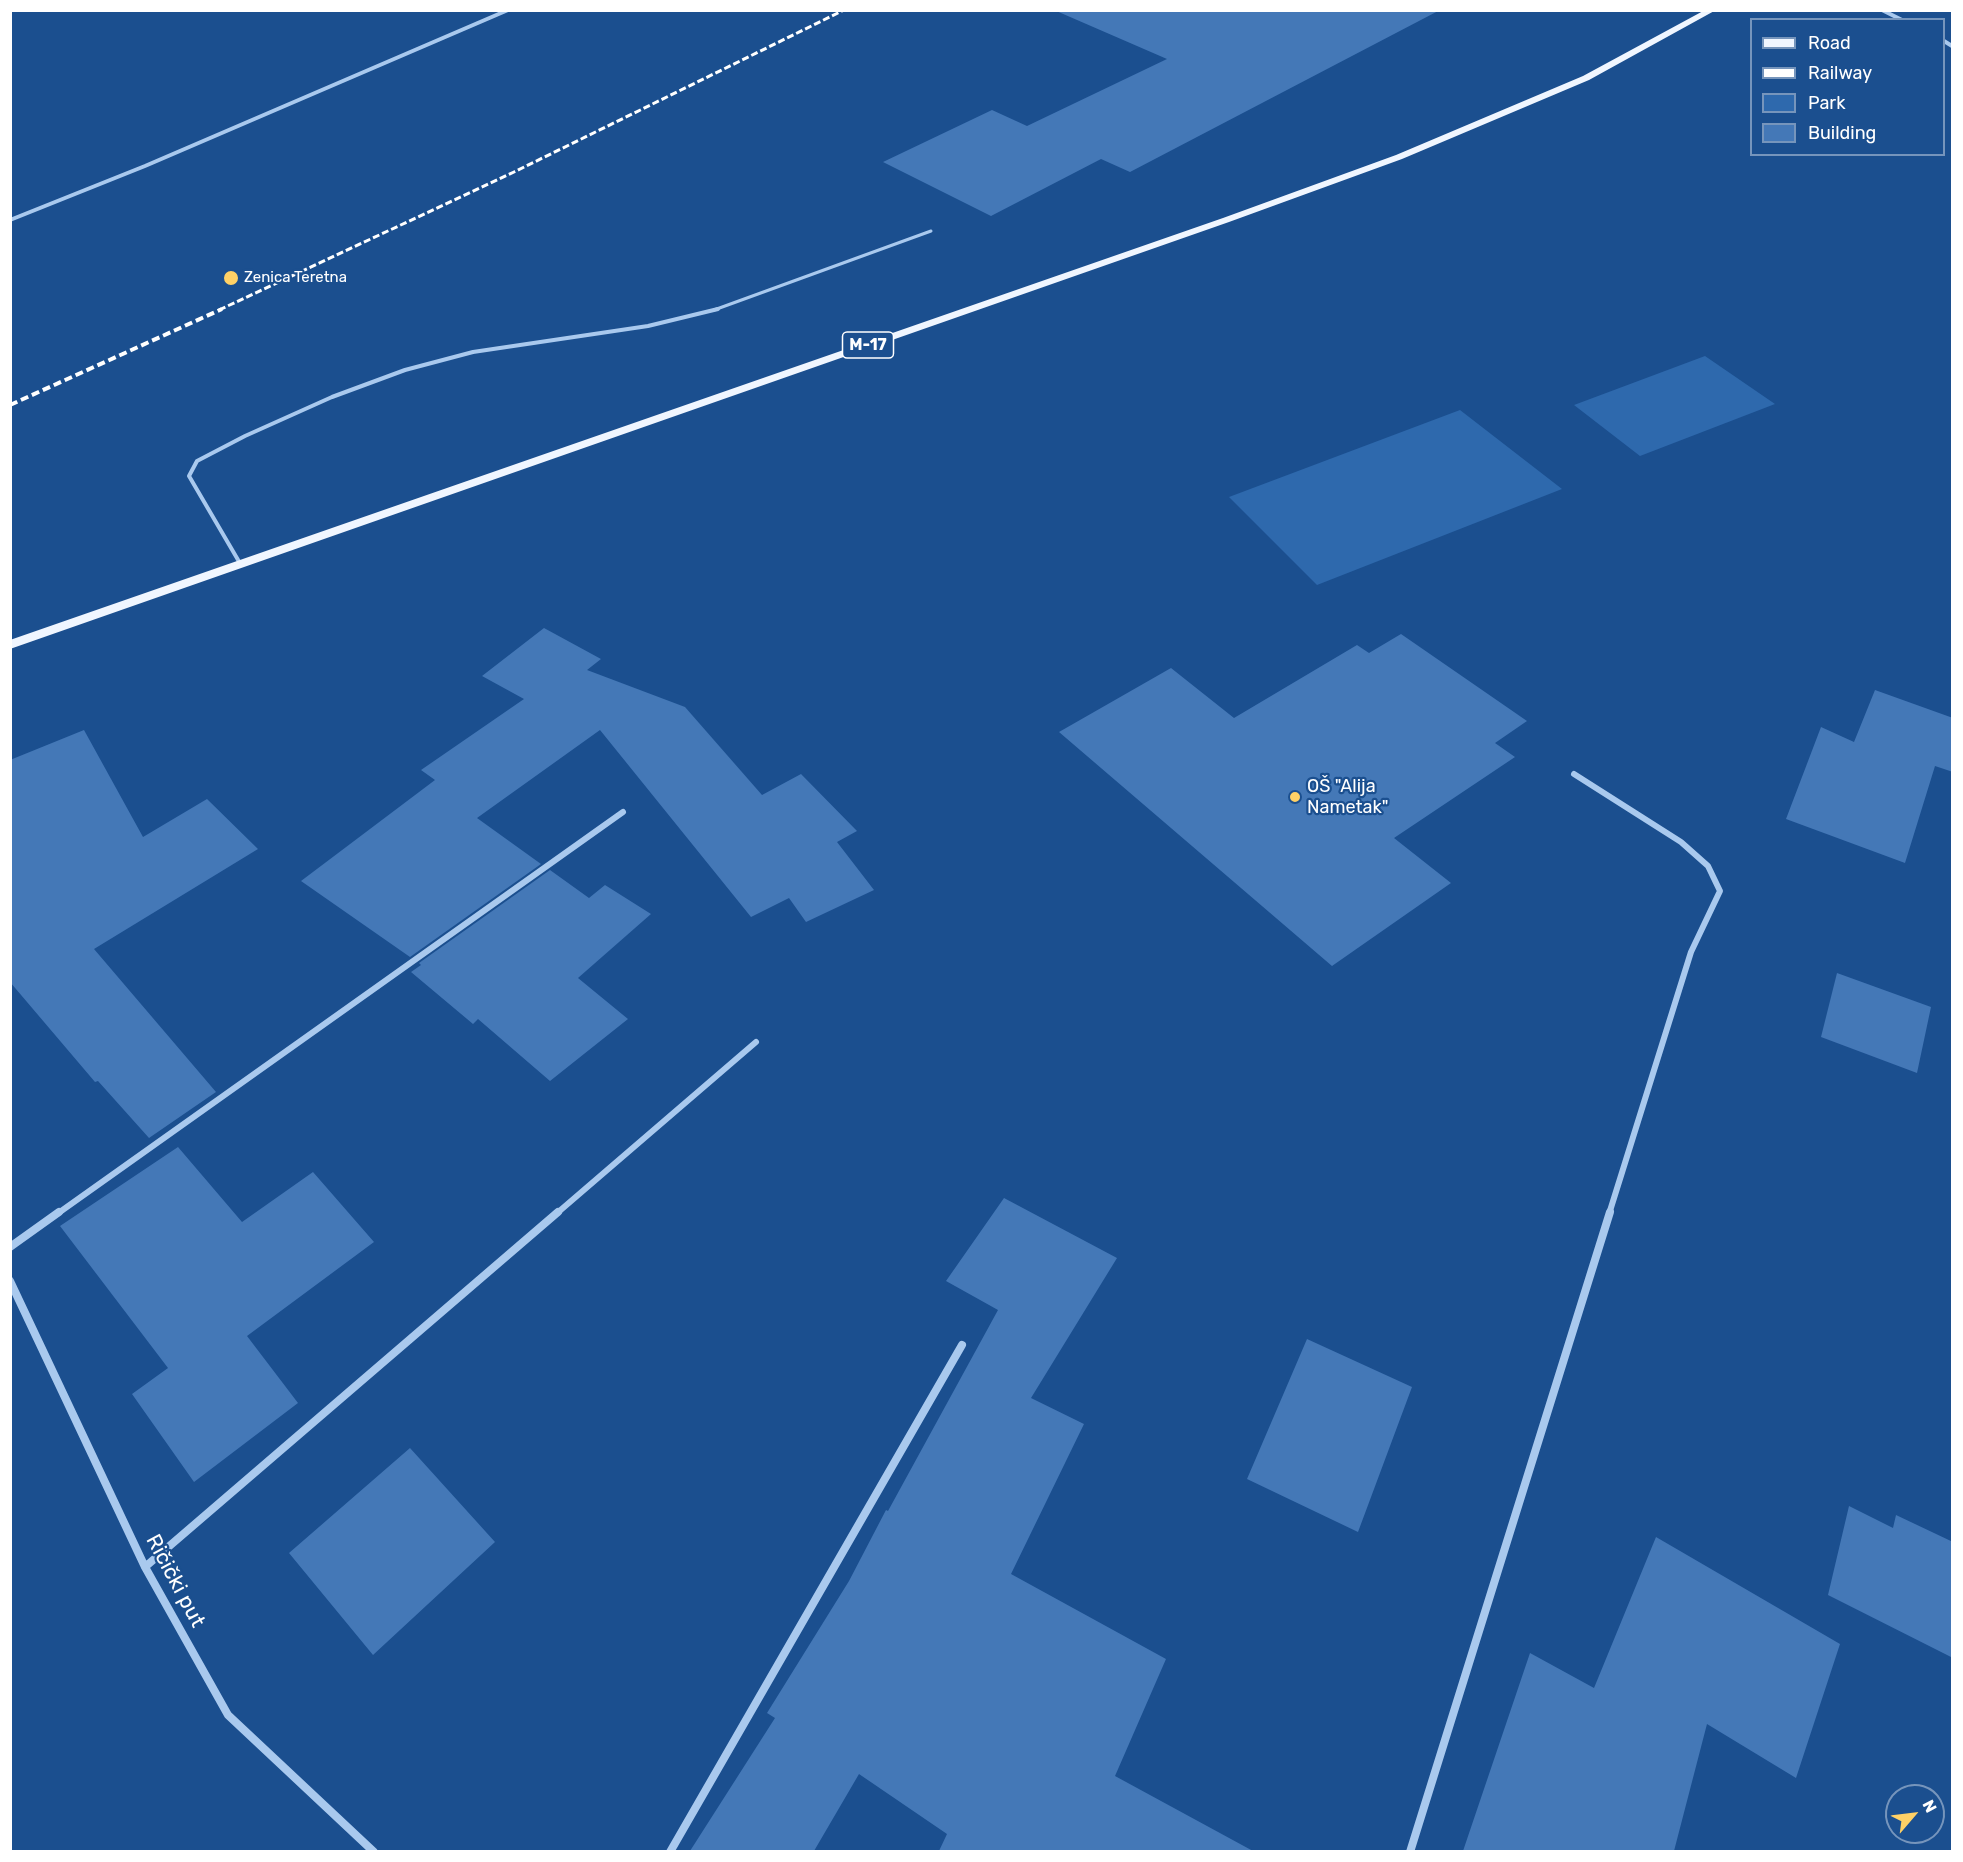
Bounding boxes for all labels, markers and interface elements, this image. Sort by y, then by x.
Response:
legend [1750,18,1945,156]
text: Road [1808,32,1851,54]
text: Railway [1808,62,1872,84]
text: Park [1808,92,1845,114]
text: Building [1808,122,1876,144]
marker: Zenica Teretna [222,269,240,287]
place label: Zenica Teretna [244,269,347,287]
road number: M-17 [842,332,894,358]
place label: OŠ "Alija Nametak" [1307,776,1388,818]
marker: OŠ "Alija Nametak" [1288,790,1302,804]
street label: Ričički put [140,1530,210,1632]
north arrow [1885,1784,1945,1844]
text: N [1918,1797,1941,1816]

